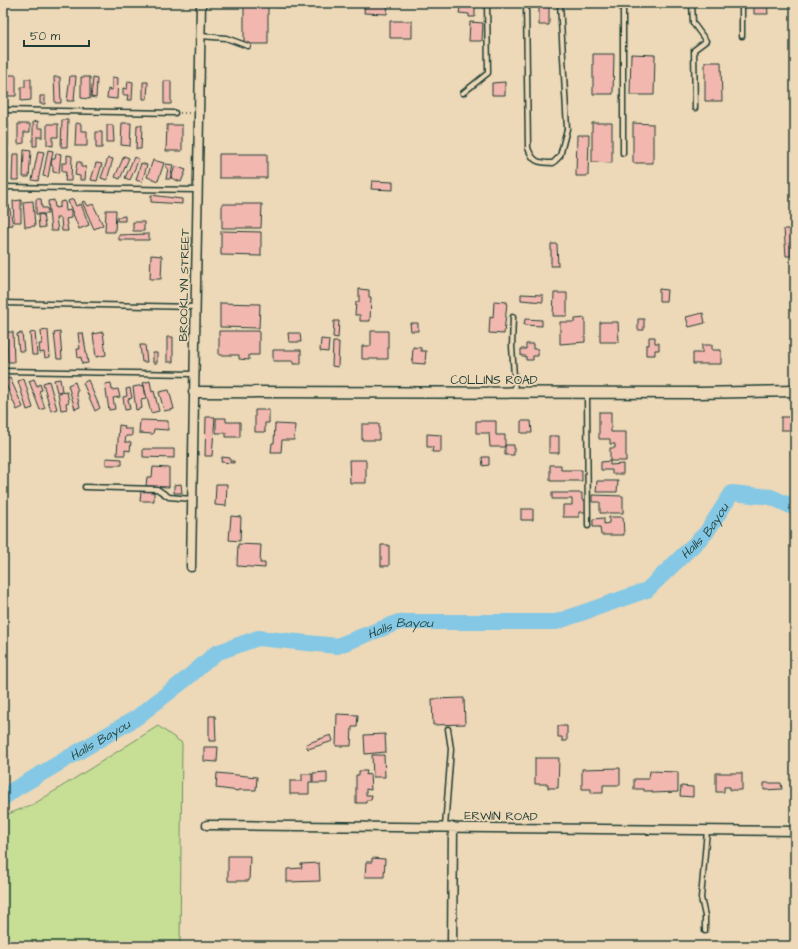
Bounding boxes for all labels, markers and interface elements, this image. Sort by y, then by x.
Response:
scale bar [24,22,89,48]
text: 50 m [30,28,61,45]
street label: BROOKLYN STREET [175,228,194,342]
street label: COLLINS ROAD [450,372,538,389]
water label: Halls Bayou [677,499,734,563]
water label: Halls Bayou [365,614,434,643]
water label: Halls Bayou [66,715,135,765]
street label: ERWIN ROAD [464,807,538,826]

